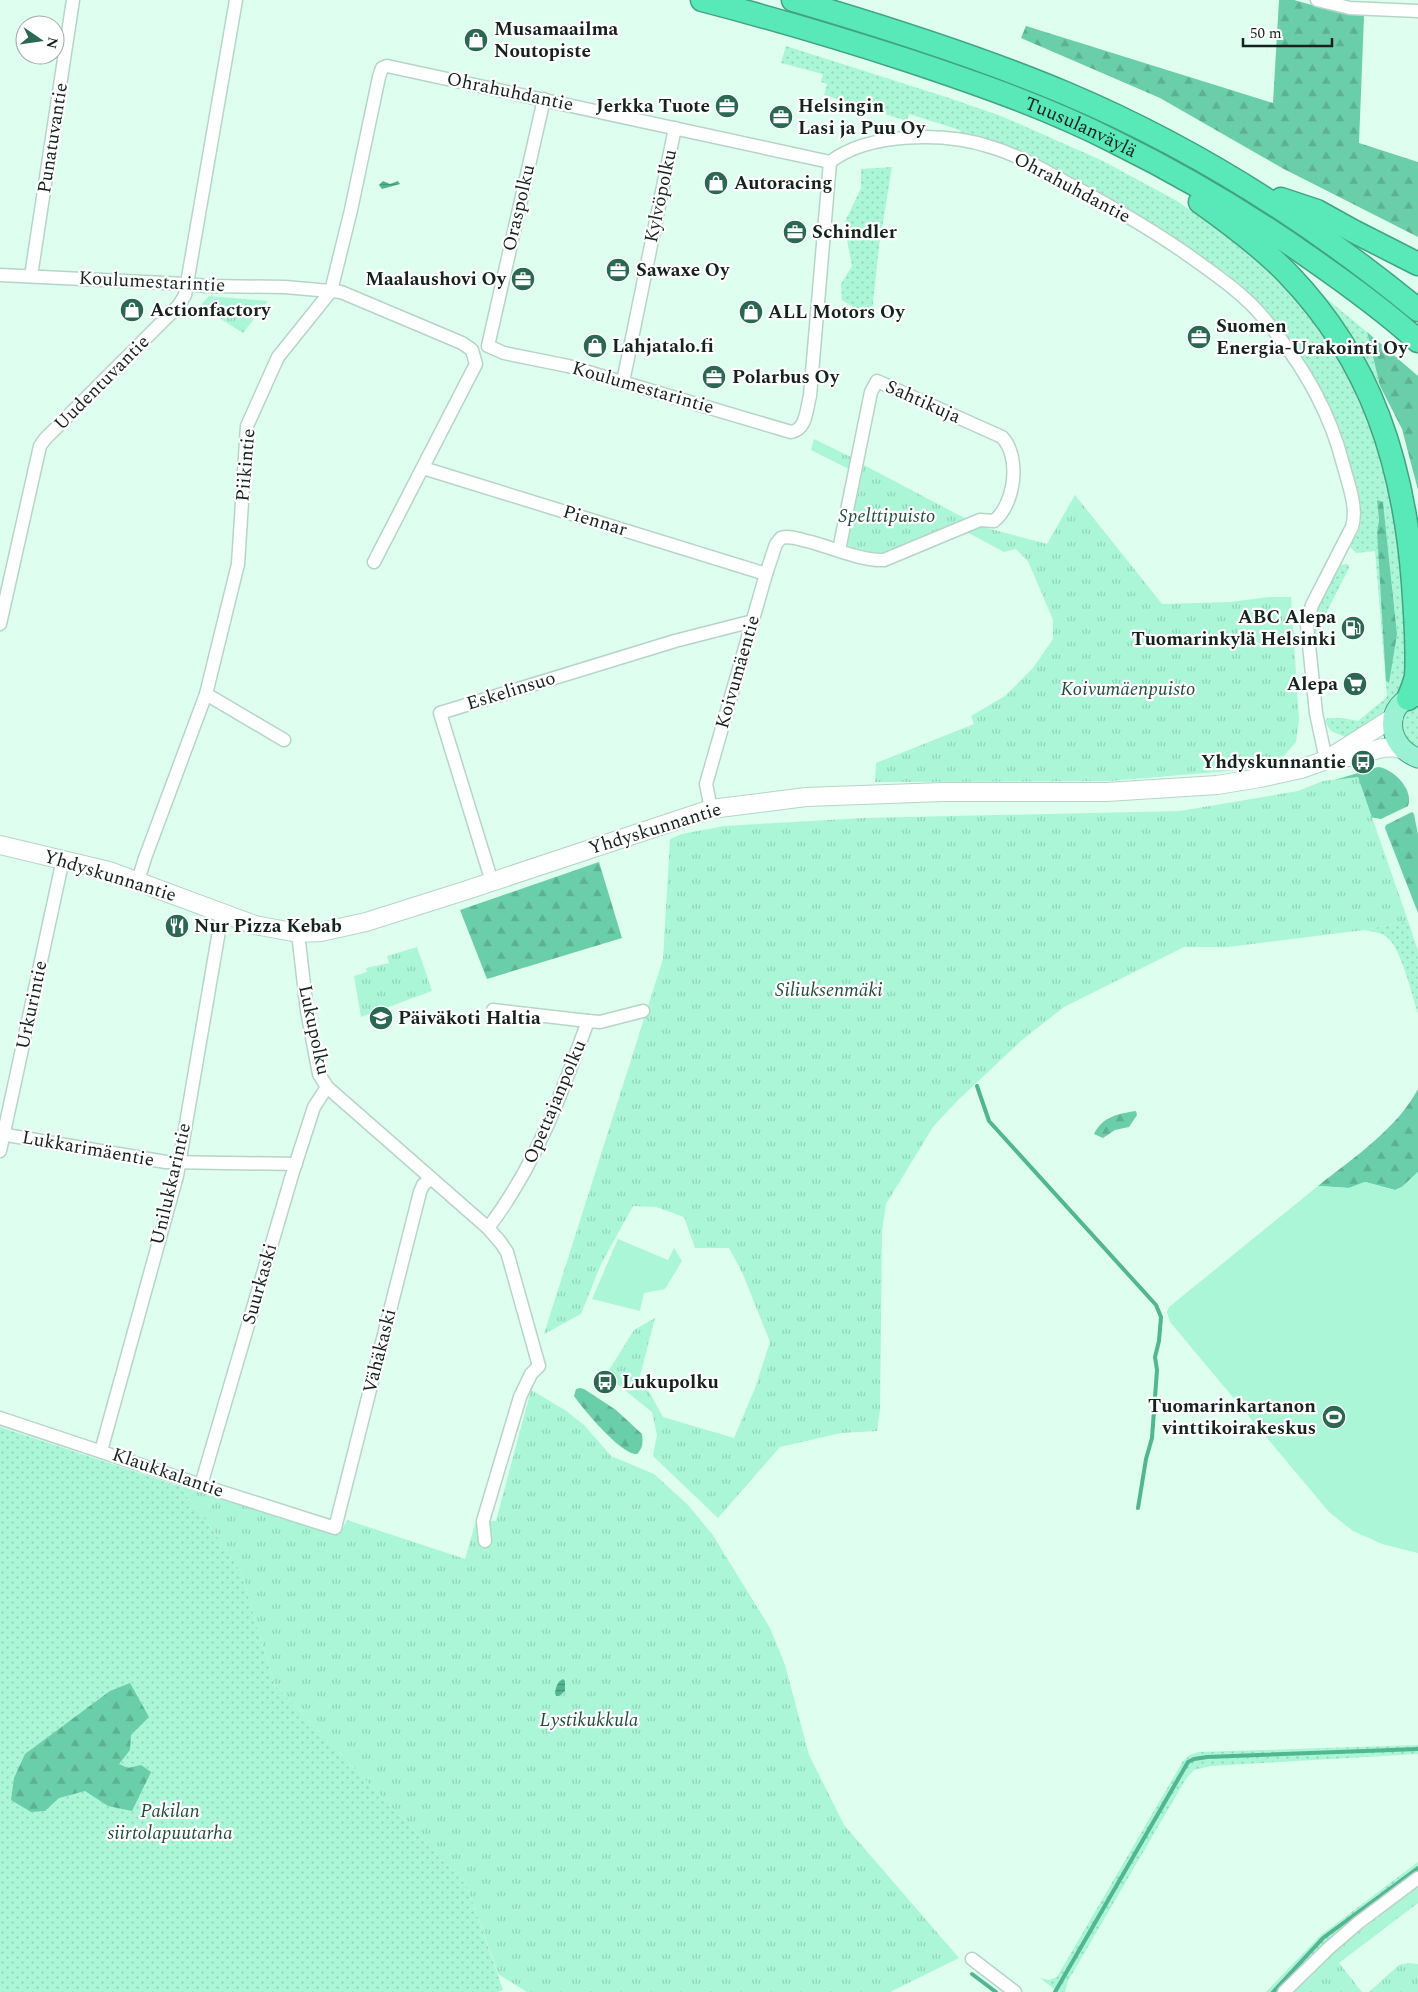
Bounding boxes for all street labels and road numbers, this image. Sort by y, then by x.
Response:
street label: Ohrahuhdantie [444,64,576,120]
street label: Punatuvantie [30,81,76,195]
street label: Tuusulanväylä [1020,89,1143,166]
street label: Ohrahuhdantie [1008,145,1136,231]
street label: Kylvöpolku [637,146,685,245]
street label: Oraspolku [495,161,543,254]
street label: Koulumestarintie [78,264,226,300]
street label: Uudentuvantie [47,328,157,438]
street label: Koulumestarintie [569,354,717,422]
street label: Sahtikuja [881,373,966,432]
street label: Piikintie [228,427,264,503]
street label: Piennar [559,497,631,545]
street label: Koivumäentie [708,612,768,732]
street label: Eskelinsuo [463,664,559,718]
street label: Yhdyskunnantie [585,795,725,863]
street label: Yhdyskunnantie [40,842,180,910]
street label: Urkurintie [8,958,56,1052]
street label: Lukupolku [290,982,338,1078]
street label: Opettajanpolku [516,1035,594,1169]
street label: Unilukkarintie [143,1120,199,1248]
street label: Lukkarimäentie [20,1123,156,1175]
street label: Suurkaski [235,1240,285,1328]
street label: Vähäkaski [355,1306,405,1396]
street label: Klaukkalantie [108,1440,228,1506]

